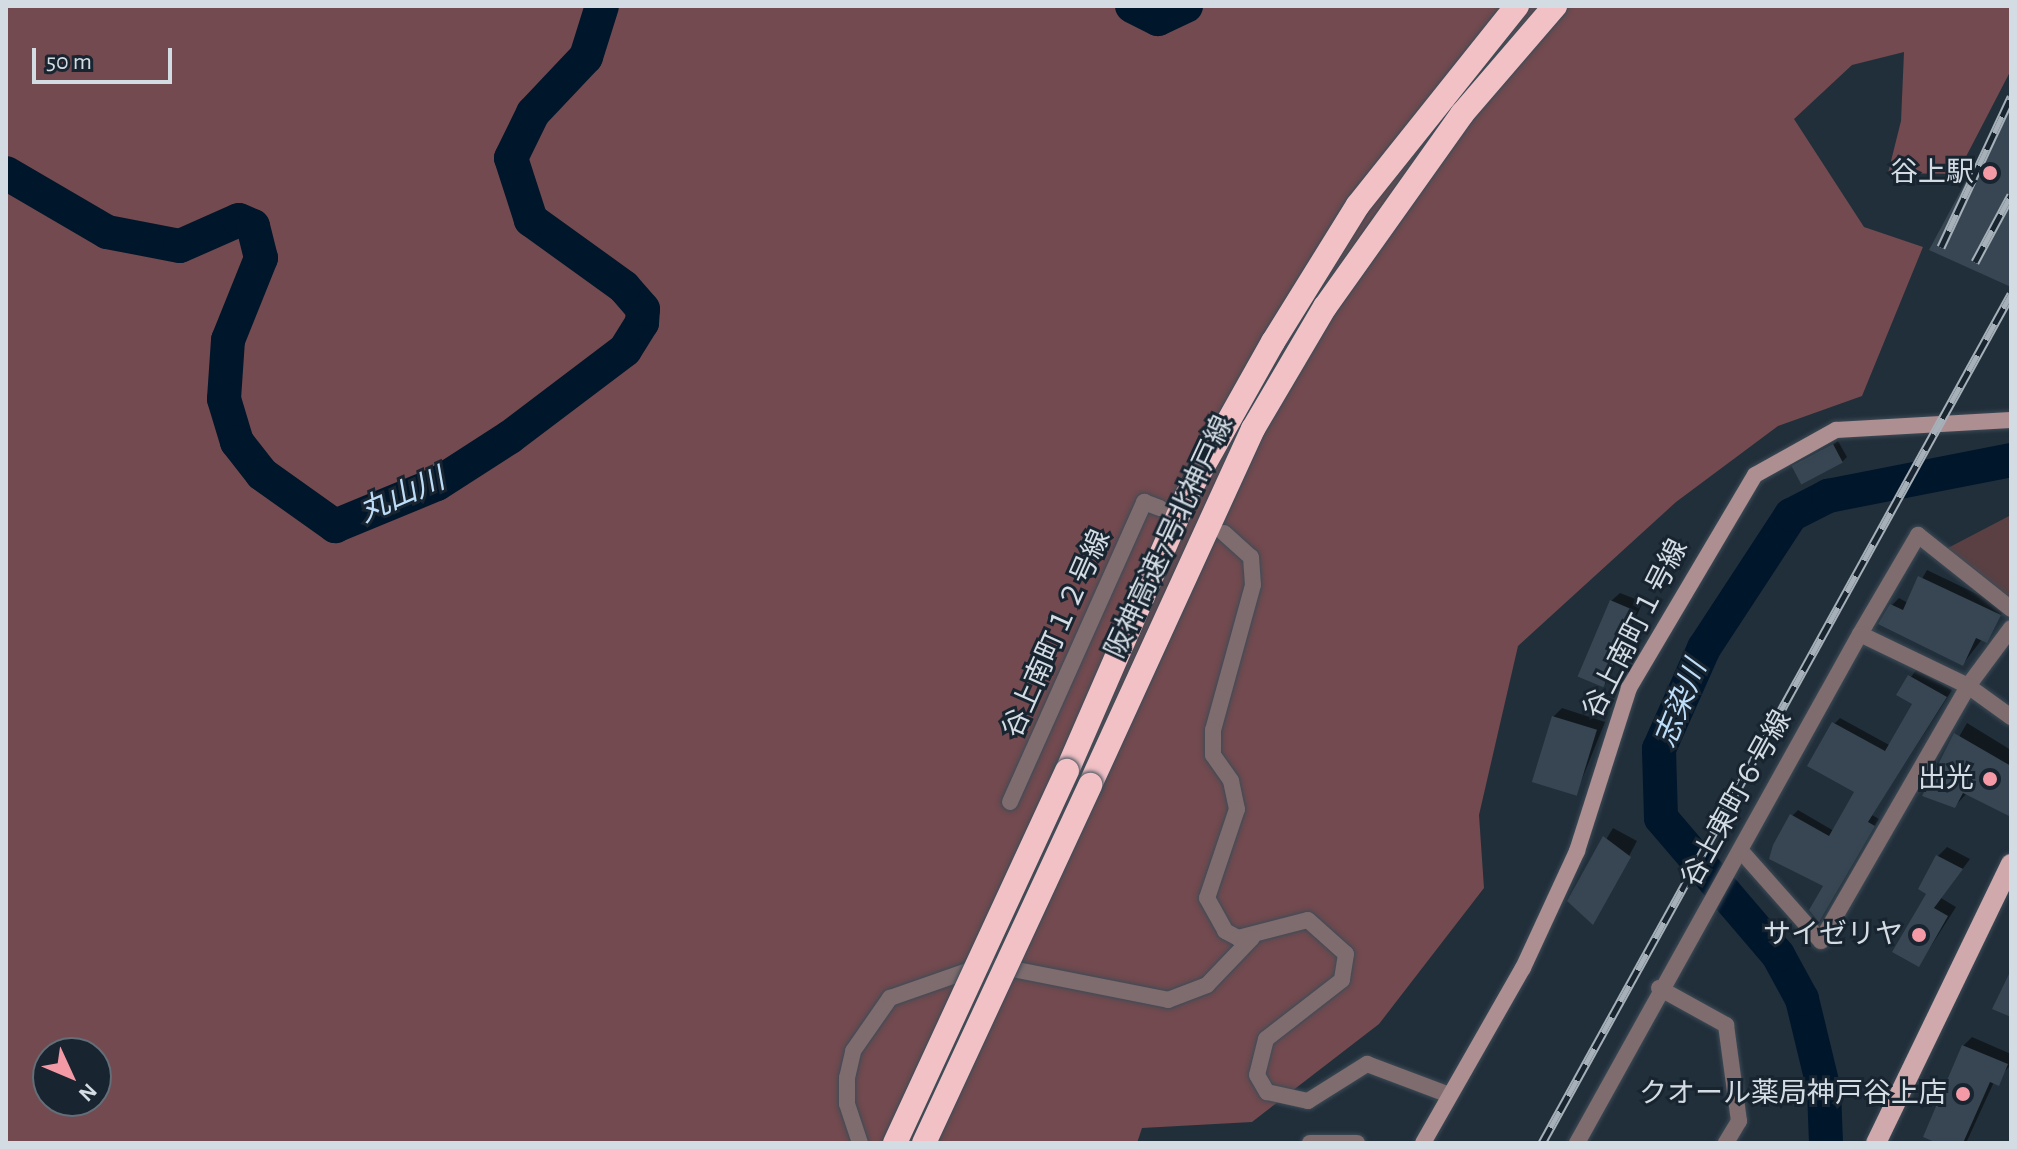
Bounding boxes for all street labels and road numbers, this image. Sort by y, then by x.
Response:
street label: 阪神高速7号北神戸線 [1099,410,1241,664]
street label: 谷上南町１２号線 [996,525,1118,743]
street label: 谷上南町１号線 [1577,534,1695,724]
street label: 谷上東町６号線 [1675,705,1799,893]

